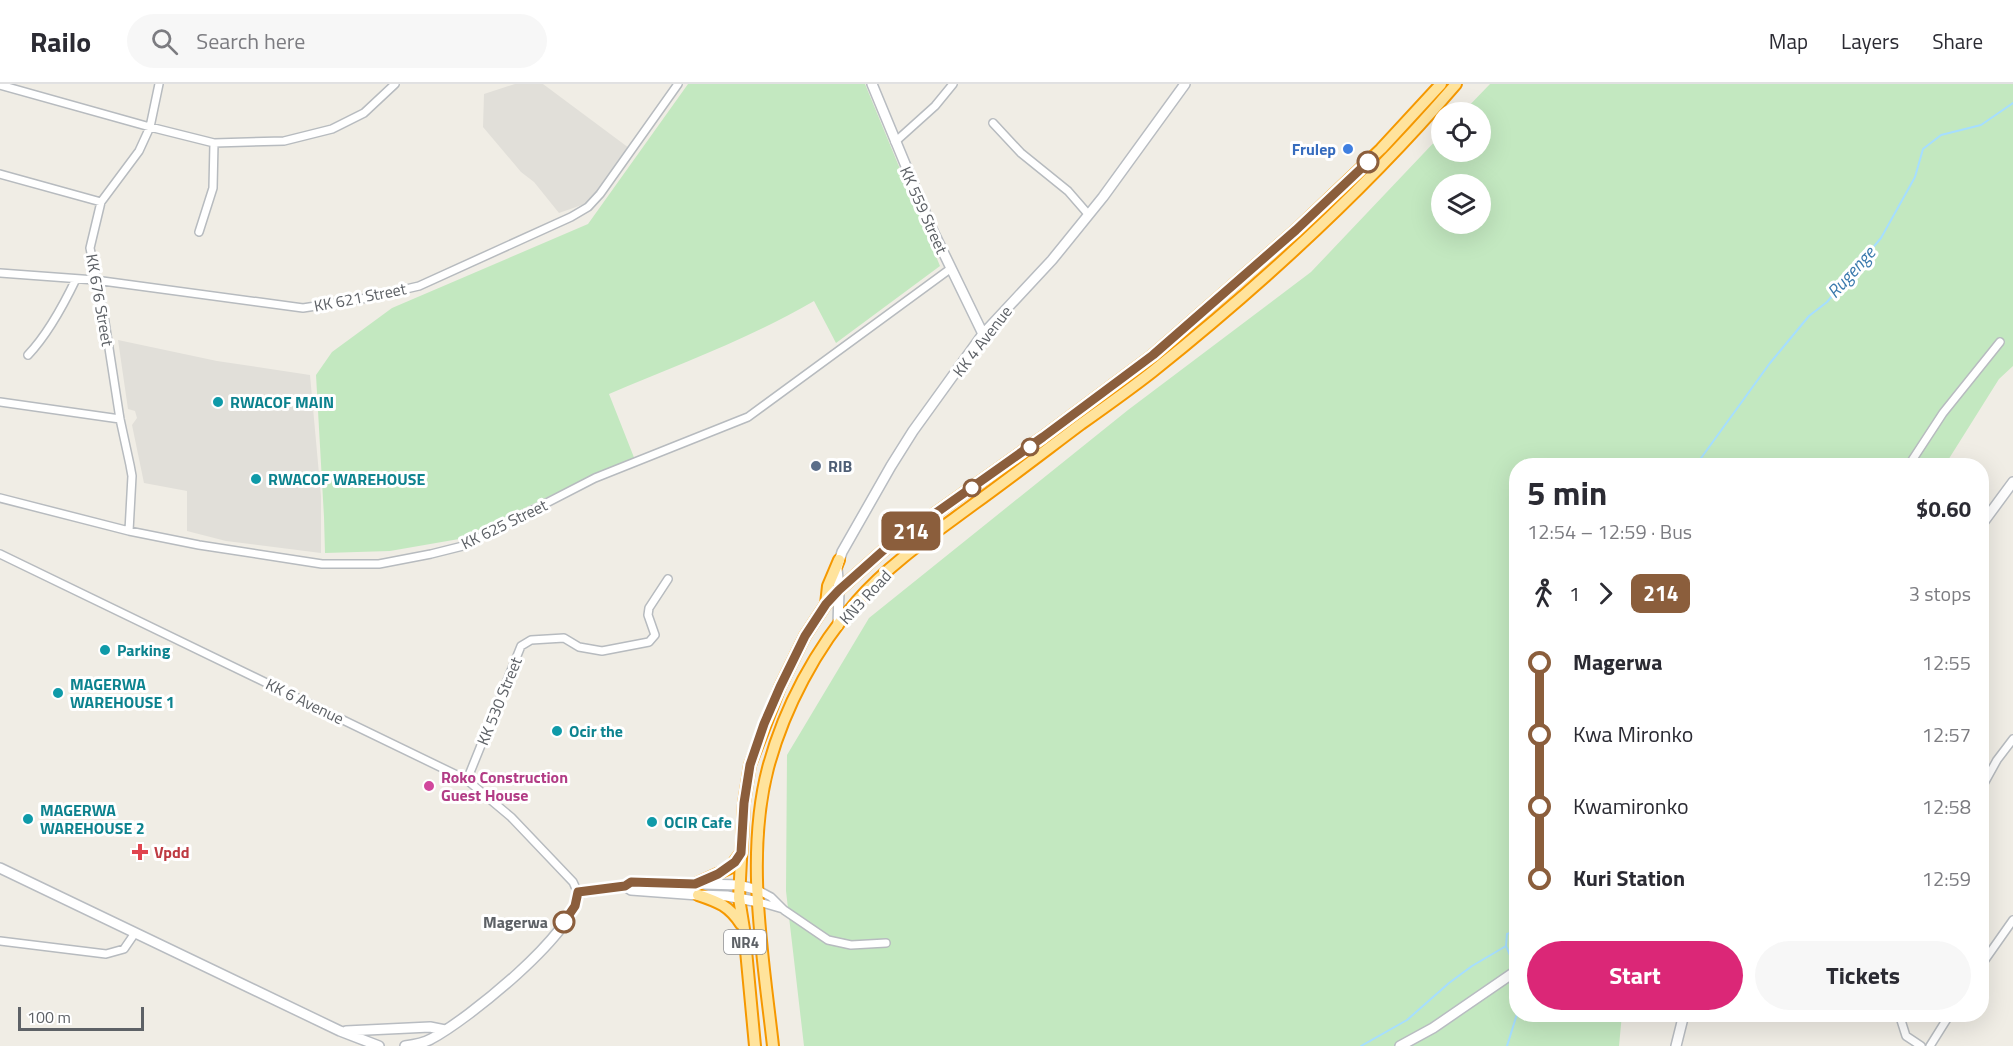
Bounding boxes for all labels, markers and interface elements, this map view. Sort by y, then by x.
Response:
search box [127,14,547,68]
text: Railo [30,20,91,63]
text: Search here [196,24,305,58]
icon: search [148,25,181,58]
text: Map [1769,25,1808,57]
text: Layers [1841,25,1899,57]
text: Share [1932,25,1983,57]
map controls [1431,102,1491,234]
button: locate [1431,102,1491,162]
place label: Frulep [1292,137,1336,161]
marker: Frulep [1341,142,1355,156]
unlabelled marker [1357,151,1379,173]
street label: KK 559 Street [894,162,954,258]
button: layers [1431,174,1491,234]
water label: Rugenge [1820,239,1883,304]
street label: KK 676 Street [80,252,120,348]
street label: KK 621 Street [312,276,408,318]
street label: KK 4 Avenue [947,300,1017,382]
place label: RWACOF MAIN [230,390,334,414]
marker: RWACOF MAIN [211,395,225,409]
unlabelled marker [1021,438,1039,456]
place label: RIB [828,454,852,478]
marker: RIB [809,459,823,473]
place label: RWACOF WAREHOUSE [268,467,425,491]
text: 5 min [1527,468,1607,518]
marker: RWACOF WAREHOUSE [249,472,263,486]
unlabelled marker [963,479,981,497]
text: $0.60 [1916,492,1971,526]
street label: KK 625 Street [457,493,552,555]
line badge: 214 [876,512,946,550]
text: 214 [893,515,929,547]
text: 12:54 – 12:59 · Bus [1527,516,1692,547]
street label: KN3 Road [833,564,897,630]
icon: walk [1527,577,1560,610]
icon: forward [1589,577,1622,610]
text: 214 [1643,577,1678,609]
text: 1 [1569,578,1580,609]
text: 3 stops [1909,578,1971,609]
place label: Parking [117,638,171,662]
marker: Parking [98,643,112,657]
text: Magerwa [1573,645,1663,679]
text: 12:55 [1922,647,1971,678]
street label: KK 530 Street [470,653,528,749]
place label: MAGERWA WAREHOUSE 1 [70,672,175,714]
street label: KK 6 Avenue [262,672,348,730]
marker: MAGERWA WAREHOUSE 1 [51,686,65,700]
text: Kwa Mironko [1573,717,1693,751]
place label: Ocir the [569,719,623,743]
text: 12:57 [1922,719,1971,750]
marker: Ocir the [550,724,564,738]
place label: Roko Construction Guest House [441,765,568,807]
marker: Roko Construction Guest House [422,779,436,793]
text: Kwamironko [1573,789,1689,823]
text: 12:58 [1922,791,1971,822]
place label: MAGERWA WAREHOUSE 2 [40,798,145,840]
place label: OCIR Cafe [664,810,732,834]
marker: MAGERWA WAREHOUSE 2 [21,812,35,826]
marker: OCIR Cafe [645,815,659,829]
place label: Vpdd [154,840,190,864]
marker: Vpdd [131,843,149,861]
text: Kuri Station [1573,861,1685,895]
text: 12:59 [1922,863,1971,894]
place label: Magerwa [483,910,548,934]
marker: Magerwa [553,911,575,933]
road number: NR4 [724,930,766,954]
button: Start [1527,941,1743,1010]
button: Tickets [1755,941,1971,1010]
scale bar [18,1004,144,1032]
text: 100 m [27,1005,71,1029]

